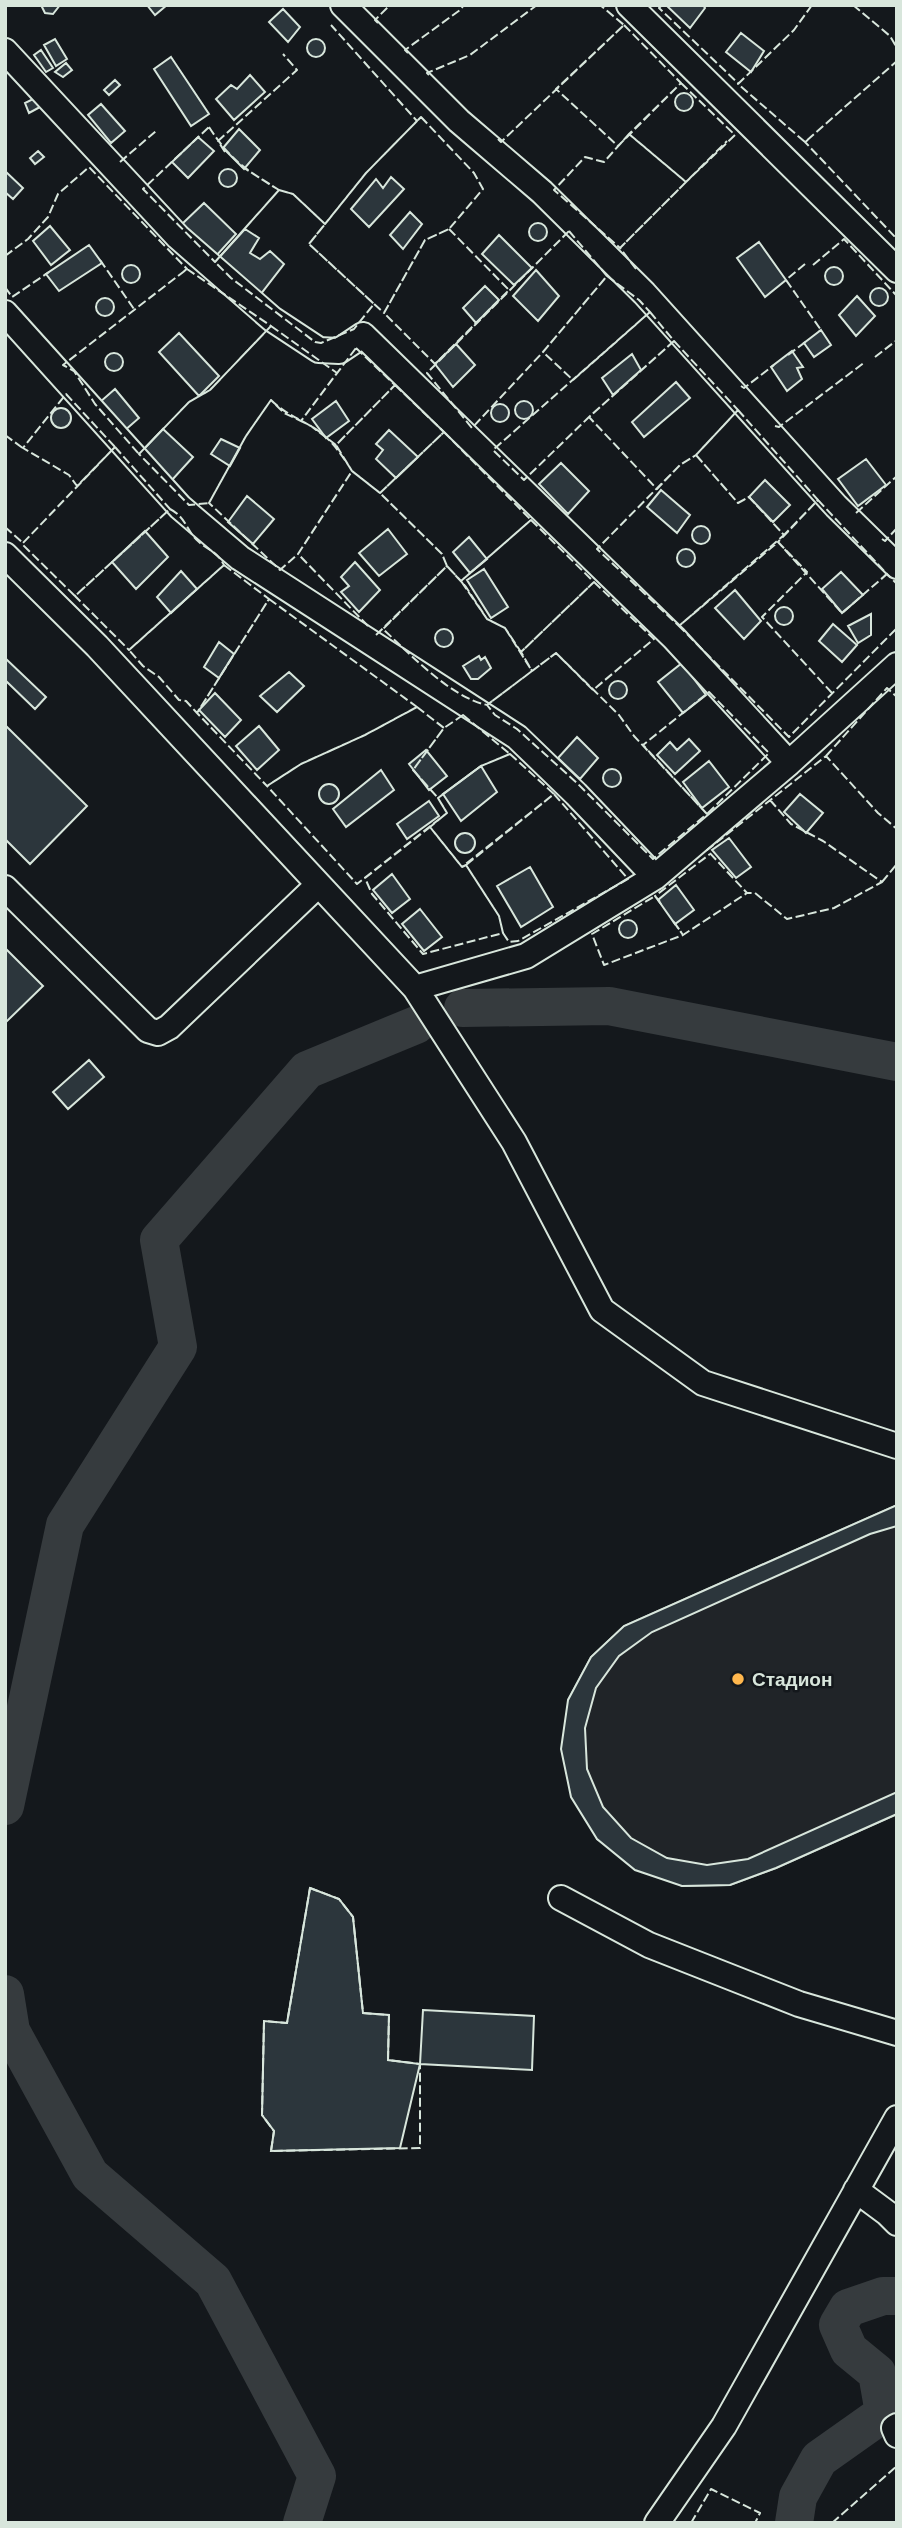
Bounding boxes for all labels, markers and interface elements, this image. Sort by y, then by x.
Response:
place label: Стадион [752,1667,832,1690]
marker: Стадион [730,1671,746,1687]

